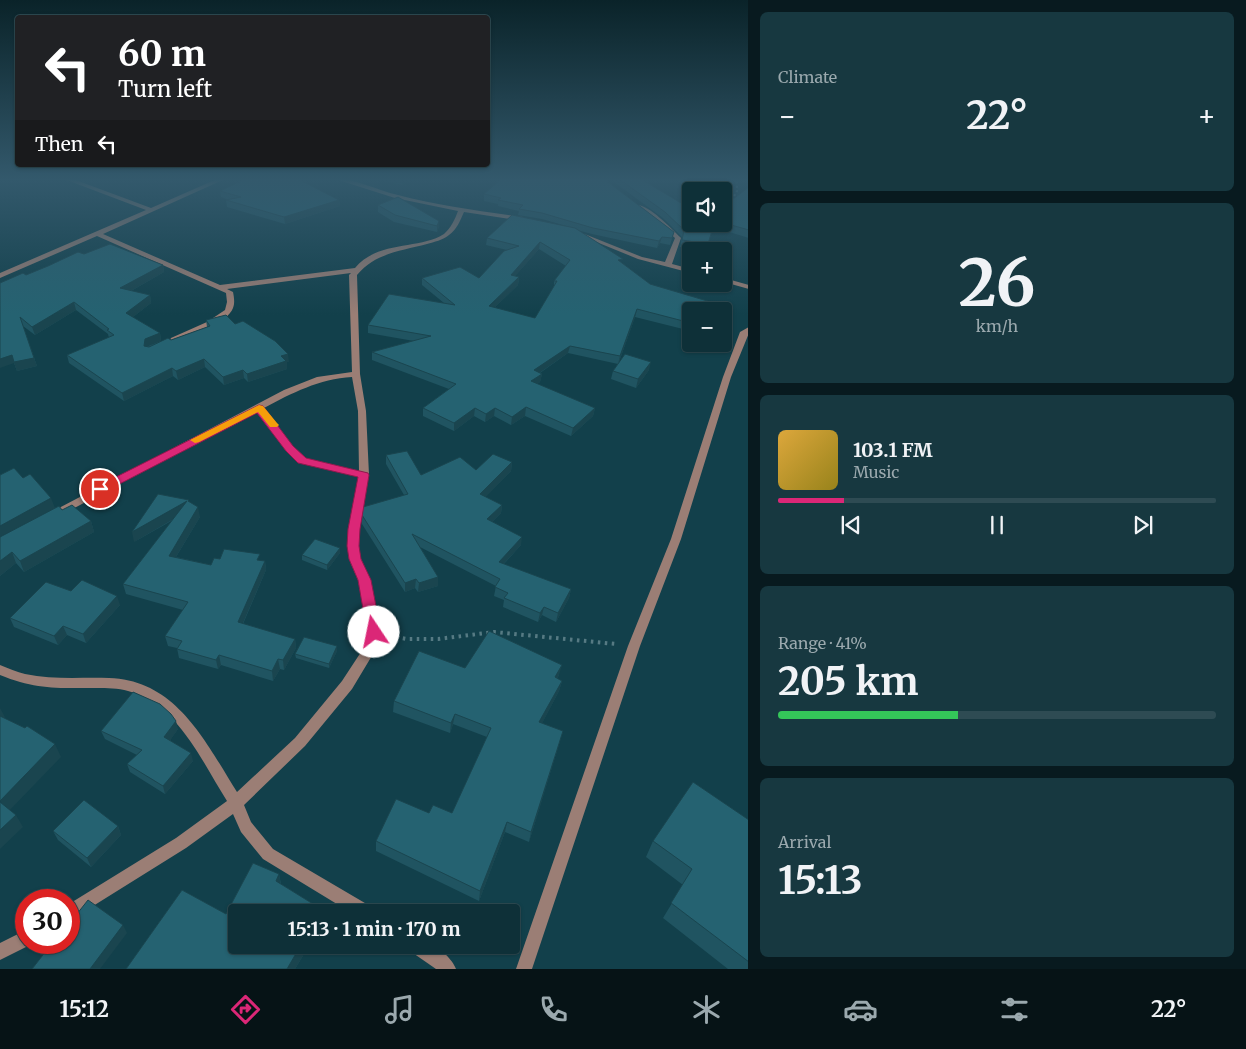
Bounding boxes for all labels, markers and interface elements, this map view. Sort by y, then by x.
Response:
text: 60 m [118,32,206,76]
icon: left [35,35,100,100]
text: Climate [778,67,837,87]
text: Turn left [118,75,212,103]
text: 22° [966,92,1028,139]
text: − [778,98,797,134]
text: + [1197,98,1216,134]
icon: left [93,130,121,158]
text: Then [35,132,83,156]
map controls [682,182,732,352]
button: sound [682,182,732,232]
button: + [682,242,732,292]
text: 26 [958,242,1036,324]
button: − [682,302,732,352]
text: km/h [976,316,1018,336]
text: 103.1 FM [853,438,933,462]
text: Music [853,462,899,482]
pin [79,468,121,510]
icon: arrive [86,475,114,503]
icon: previous [837,511,865,539]
icon: pause [983,511,1011,539]
icon: next [1129,511,1157,539]
position arrow [347,605,399,657]
text: Range · 41% [778,633,867,653]
text: 205 km [778,658,918,705]
text: Arrival [778,832,831,852]
text: 15:13 [778,857,863,904]
speed limit sign: 30 [15,889,80,954]
text: 15:13 · 1 min · 170 m [287,917,461,941]
icon: directions [228,992,263,1027]
icon: music [382,992,417,1027]
icon: phone [536,992,571,1027]
icon: climate [689,992,724,1027]
icon: car [843,992,878,1027]
icon: filters [997,992,1032,1027]
text: 15:12 [59,995,109,1023]
text: 22° [1151,995,1187,1023]

